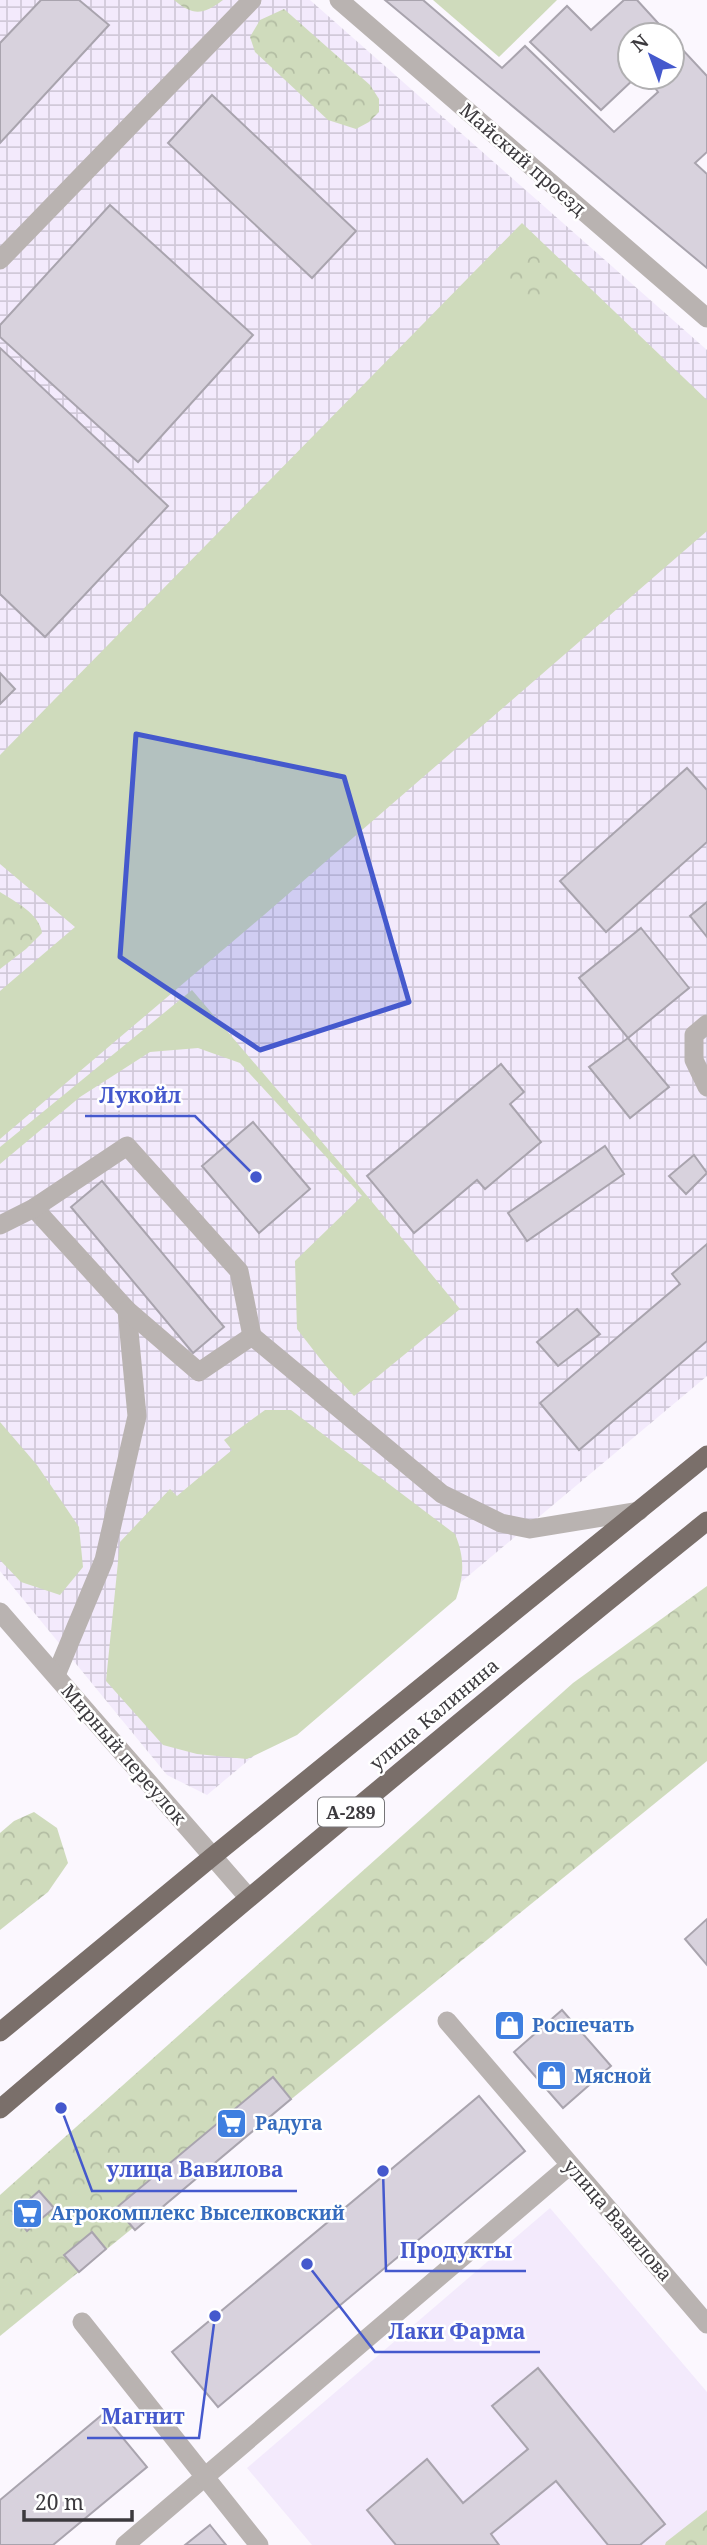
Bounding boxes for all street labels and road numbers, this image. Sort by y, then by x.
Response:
street label: Майский проезд [454,97,592,221]
street label: улица Калинина [364,1652,504,1776]
street label: Мирный переулок [56,1678,193,1831]
road number: А-289 [318,1798,384,1826]
street label: улица Вавилова [558,2153,678,2287]

